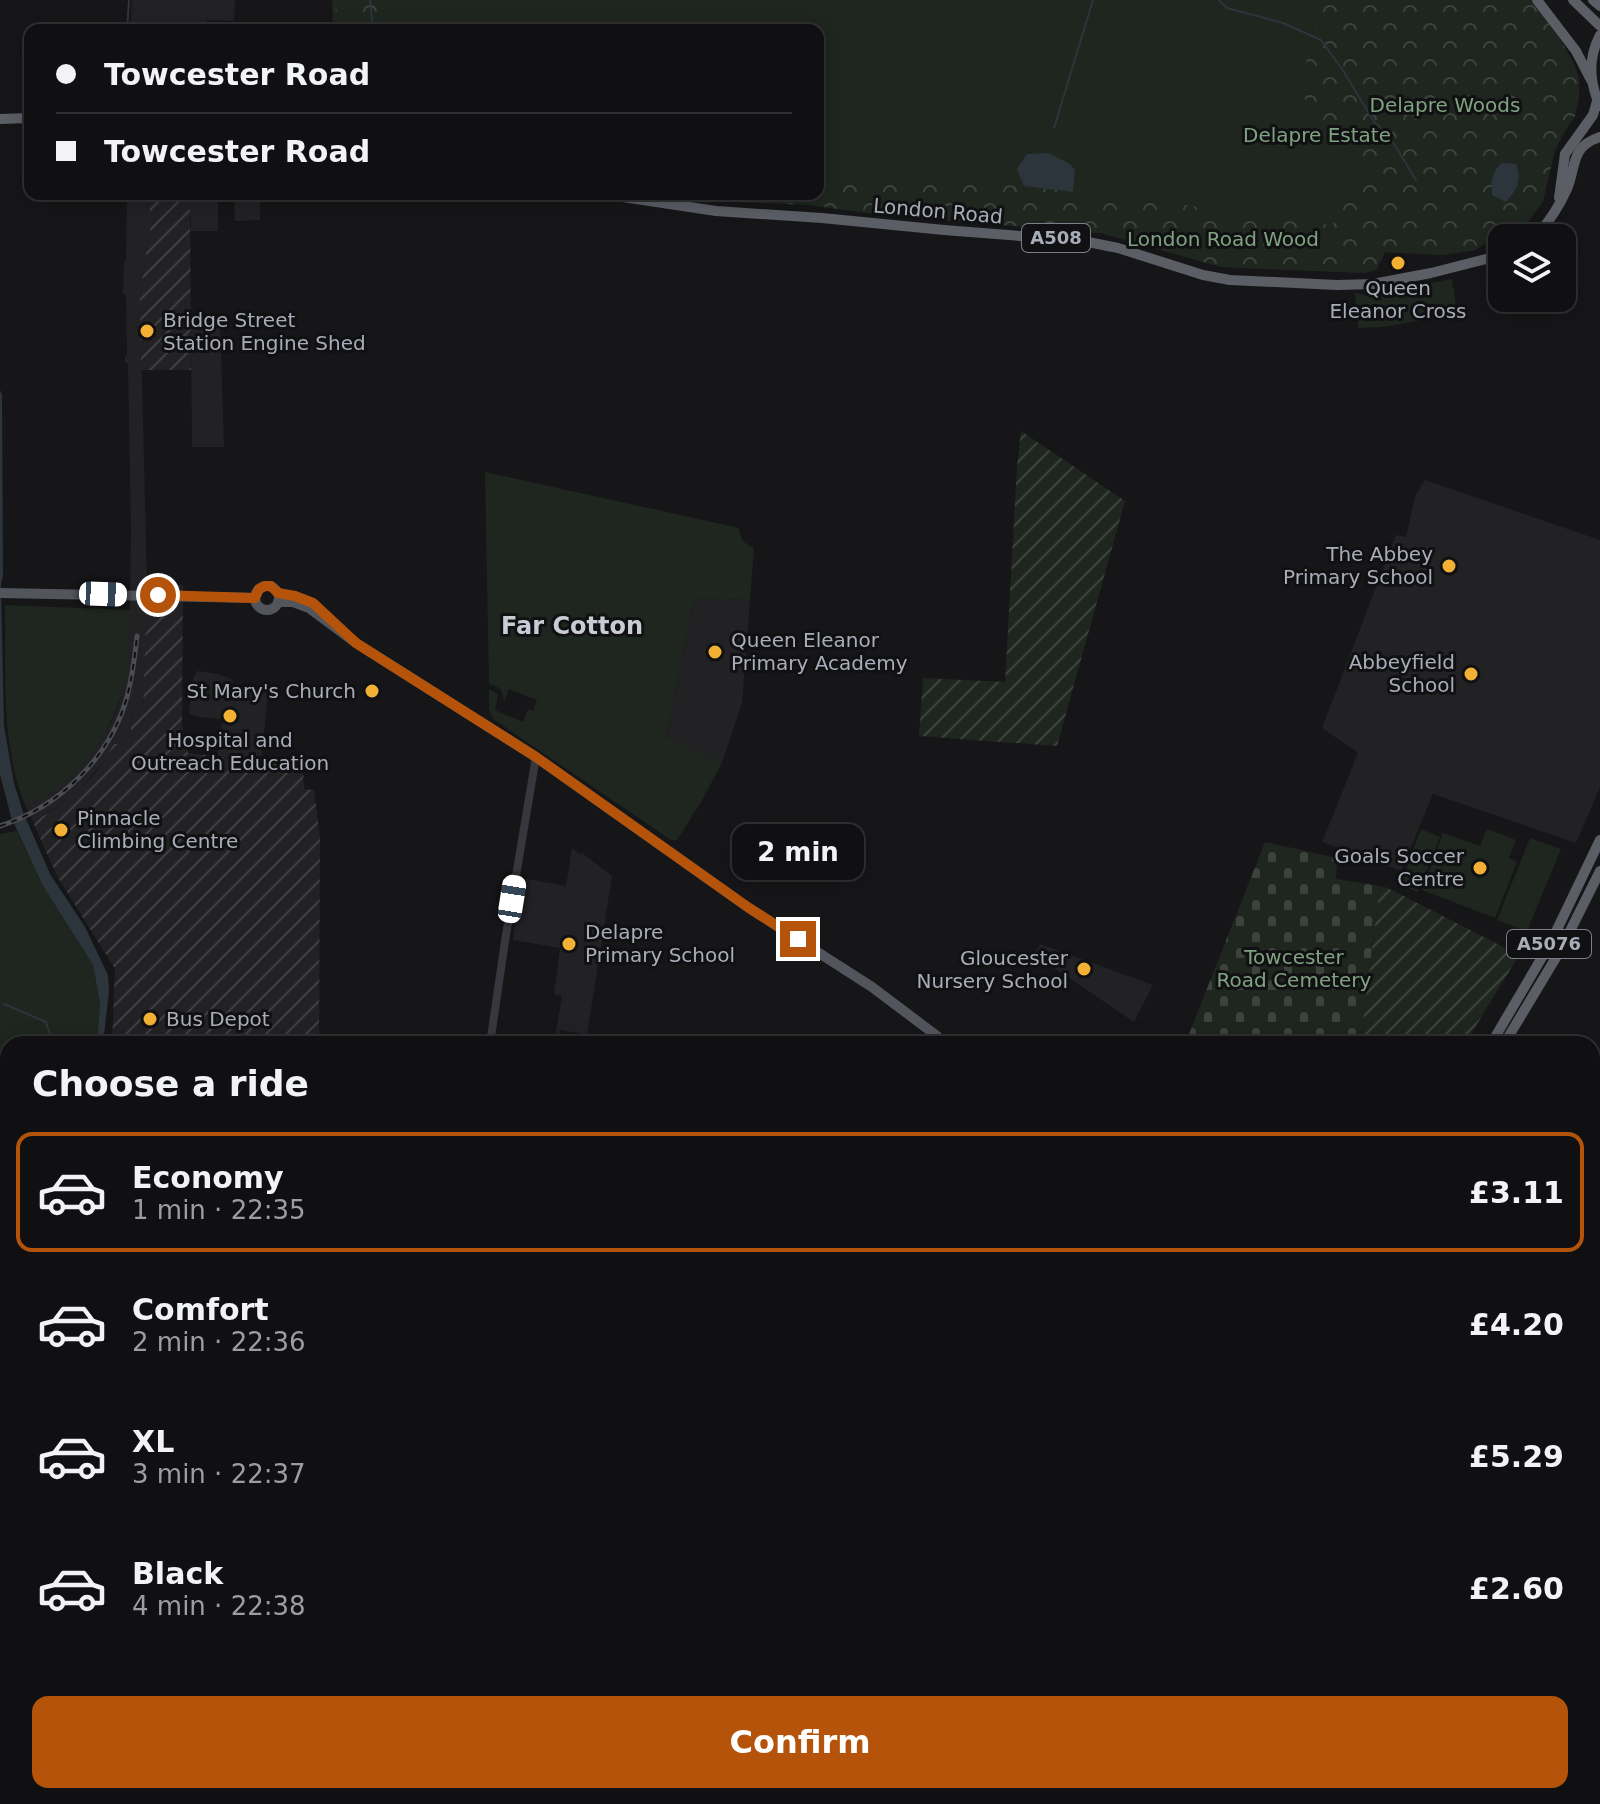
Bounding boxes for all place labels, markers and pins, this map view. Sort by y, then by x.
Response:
marker: Queen Eleanor Cross [1389,254,1407,272]
place label: Queen Eleanor Cross [1329,276,1467,323]
place label: Bridge Street Station Engine Shed [163,308,366,355]
marker: Bridge Street Station Engine Shed [138,322,156,340]
place label: The Abbey Primary School [1283,542,1433,589]
marker: The Abbey Primary School [1440,557,1458,575]
place label: Queen Eleanor Primary Academy [731,628,908,675]
marker: Queen Eleanor Primary Academy [706,643,724,661]
place label: Abbeyfield School [1349,650,1455,697]
marker: Abbeyfield School [1462,665,1480,683]
place label: St Mary's Church [186,679,356,703]
marker: St Mary's Church [363,682,381,700]
marker: Hospital and Outreach Education [221,707,239,725]
place label: Hospital and Outreach Education [131,728,329,775]
place label: Pinnacle Climbing Centre [77,806,238,853]
marker: Pinnacle Climbing Centre [52,821,70,839]
place label: Goals Soccer Centre [1334,844,1465,891]
marker: Goals Soccer Centre [1471,859,1489,877]
place label: Delapre Primary School [585,920,735,967]
marker: Delapre Primary School [560,935,578,953]
place label: Gloucester Nursery School [917,946,1069,993]
marker: Gloucester Nursery School [1075,960,1093,978]
place label: Bus Depot [166,1007,270,1031]
marker: Bus Depot [141,1010,159,1028]

